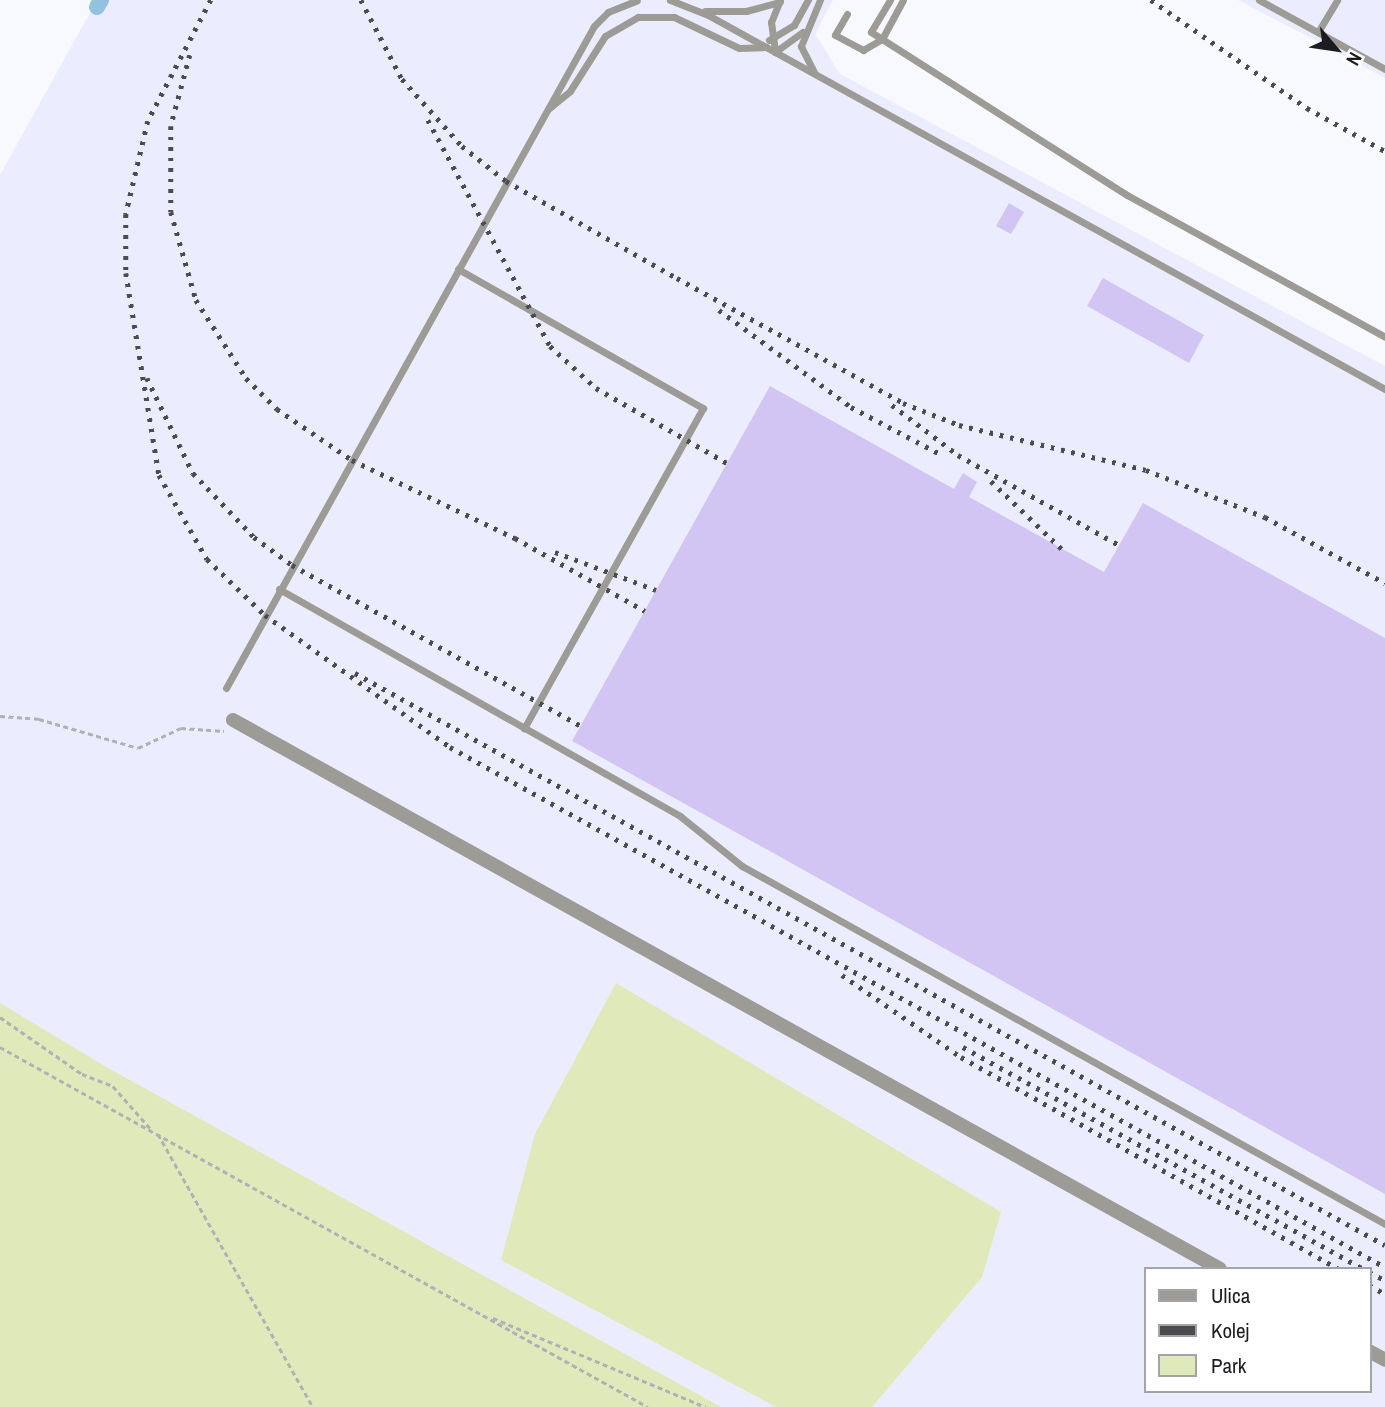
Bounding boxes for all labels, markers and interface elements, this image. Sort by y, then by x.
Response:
north arrow [1301,14,1371,84]
text: N [1340,48,1368,70]
legend [1144,1267,1371,1393]
text: Ulica [1211,1281,1250,1310]
text: Kolej [1211,1316,1249,1345]
text: Park [1211,1351,1246,1380]

